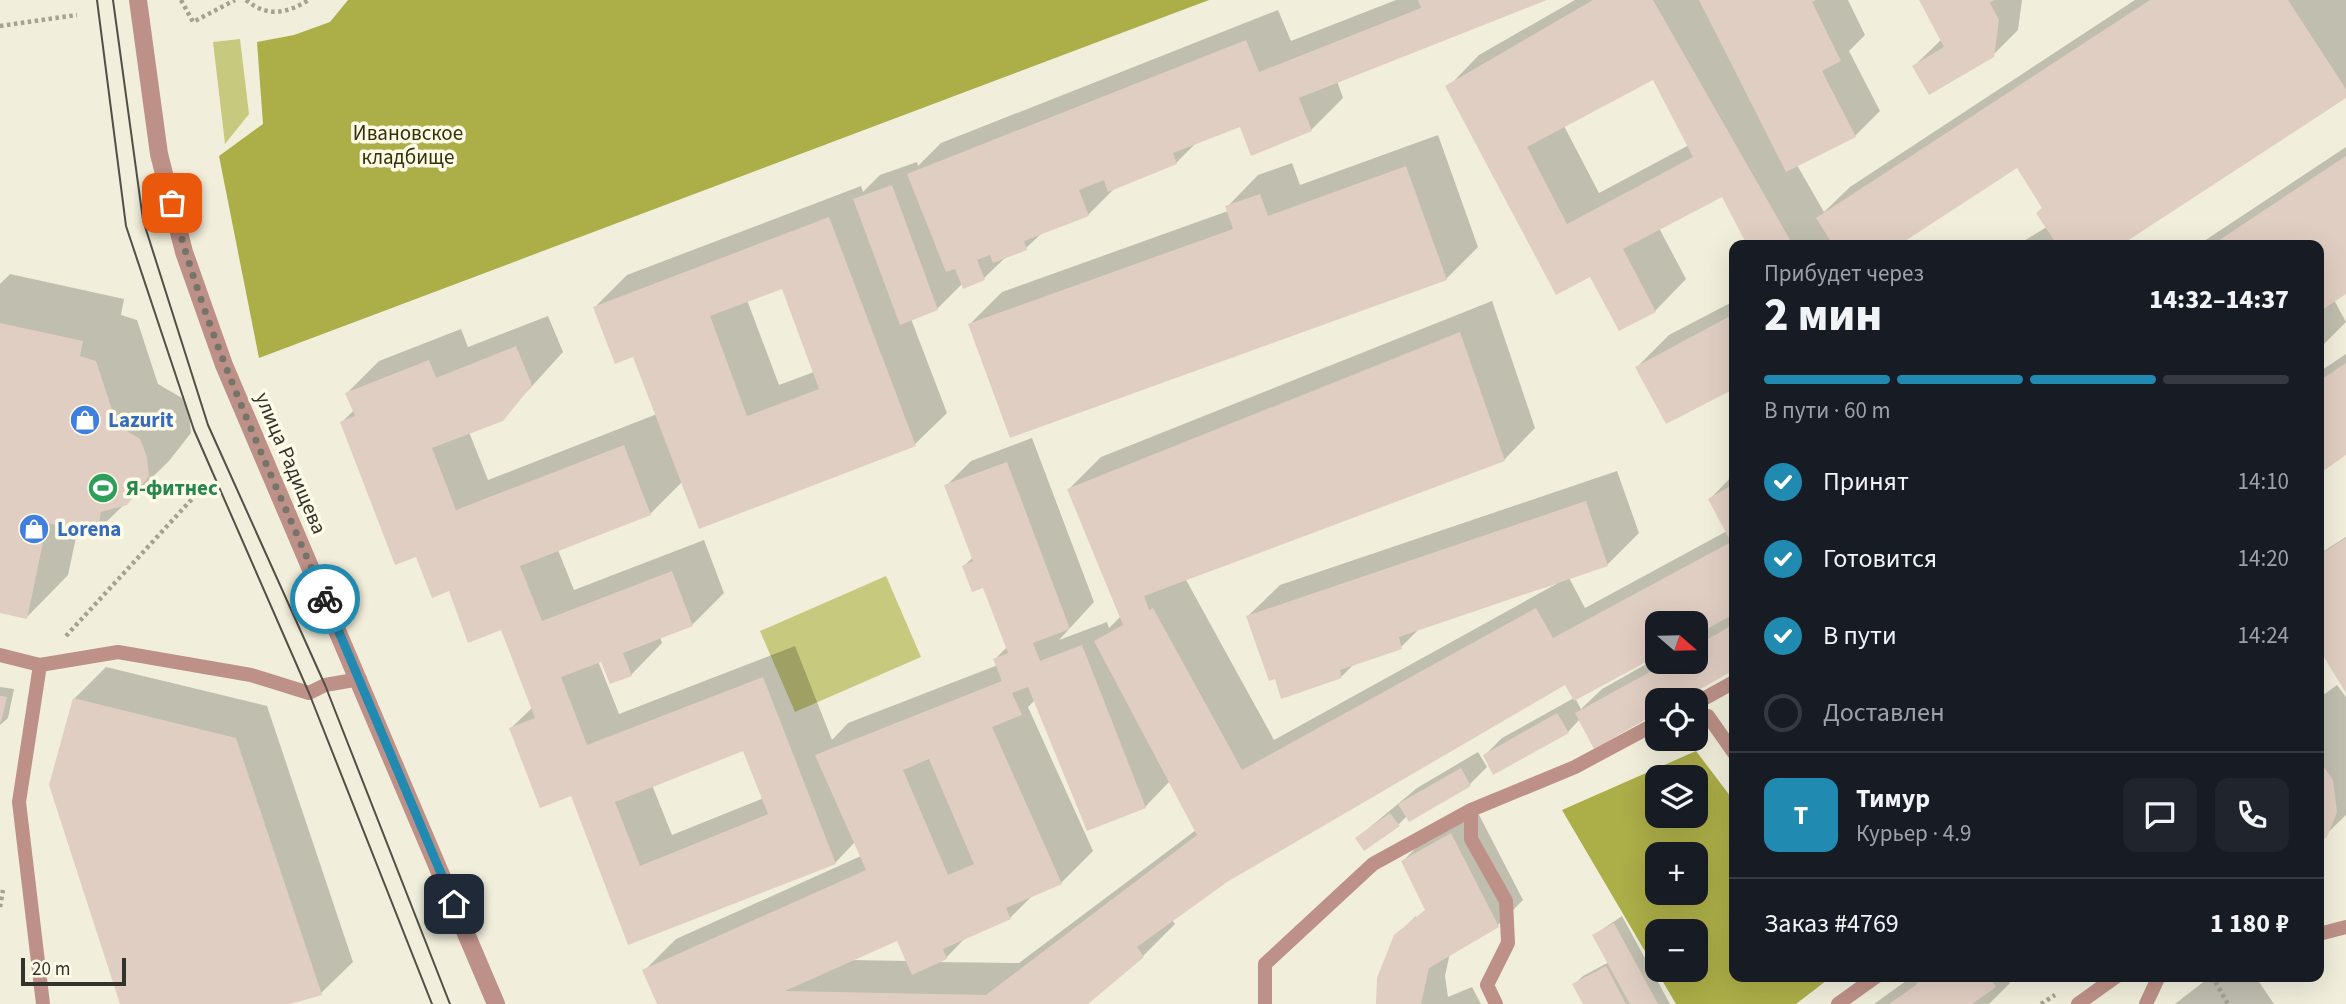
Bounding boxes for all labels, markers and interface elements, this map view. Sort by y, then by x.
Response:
park label: Ивановское кладбище [353,118,463,172]
pin [142,173,202,233]
icon: bag [153,184,191,222]
text: Прибудет через [1764,257,1924,290]
text: 14:32–14:37 [2149,281,2289,318]
text: 2 мин [1764,283,1882,348]
street label: улица Радищева [248,387,334,539]
text: В пути · 60 m [1764,394,1891,427]
shop icon: Lazurit [68,403,102,437]
place label: Lazurit [108,405,174,435]
icon: check [1764,463,1802,501]
text: Принят [1823,463,1909,500]
text: 14:10 [2238,465,2289,498]
sports icon: Я-фитнес [86,471,120,505]
place label: Я-фитнес [126,473,218,503]
shop icon: Lorena [17,512,51,546]
place label: Lorena [57,514,121,544]
icon: check [1764,540,1802,578]
text: Готовится [1823,540,1937,577]
text: 14:20 [2238,542,2289,575]
courier [290,564,360,634]
icon: bike [306,580,344,618]
north arrow [1645,611,1708,674]
map controls [1645,611,1708,982]
icon: check [1764,617,1802,655]
text: В пути [1823,617,1897,654]
text: 14:24 [2238,619,2289,652]
button: locate [1645,688,1708,751]
text: Доставлен [1823,694,1945,731]
button: layers [1645,765,1708,828]
button: chat [2123,778,2197,852]
button: phone [2215,778,2289,852]
text: Тимур [1856,780,1930,817]
text: Т [1794,797,1808,834]
text: Курьер · 4.9 [1856,817,1971,850]
button: + [1645,842,1708,905]
pin [424,874,484,934]
icon: home [435,885,473,923]
text: Заказ #4769 [1764,905,1899,942]
text: 1 180 ₽ [2210,905,2289,942]
button: − [1645,919,1708,982]
scale bar [21,955,126,987]
text: 20 m [32,956,70,983]

